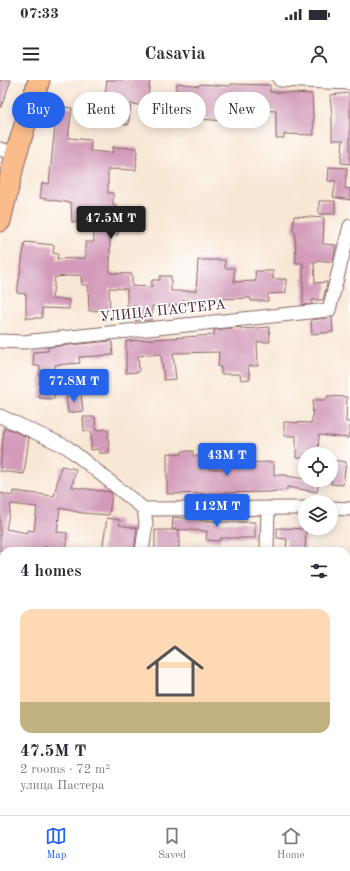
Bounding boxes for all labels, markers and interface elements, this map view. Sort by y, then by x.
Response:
text: 07:33 [20,7,59,22]
icon: menu [20,43,42,65]
icon: person [308,43,330,65]
text: Casavia [144,45,206,63]
chip: Buy [12,92,65,128]
chip: Rent [73,92,130,128]
chip: Filters [138,92,206,128]
chip: New [214,92,270,128]
pin: 47.5M ₸ [74,206,148,240]
text: 47.5M ₸ [86,212,136,225]
street label: УЛИЦА ПАСТЕРА [99,297,227,325]
pin: 77.8M ₸ [37,369,111,403]
text: 77.8M ₸ [49,375,99,388]
pin: 43M ₸ [199,443,255,477]
map controls [298,447,338,535]
button: locate [298,447,338,487]
text: 43M ₸ [207,449,247,462]
pin: 112M ₸ [184,494,250,528]
button: layers [298,495,338,535]
text: 112M ₸ [193,500,241,513]
icon: filters [308,560,330,582]
text: 4 homes [20,563,82,580]
icon: home [139,635,211,707]
text: 47.5M ₸ [20,743,86,760]
text: 2 rooms · 72 m² [20,763,110,776]
text: улица Пастера [20,779,105,792]
tab: Map [45,825,67,863]
tab: Saved [158,825,186,863]
tab: Home [277,825,305,863]

